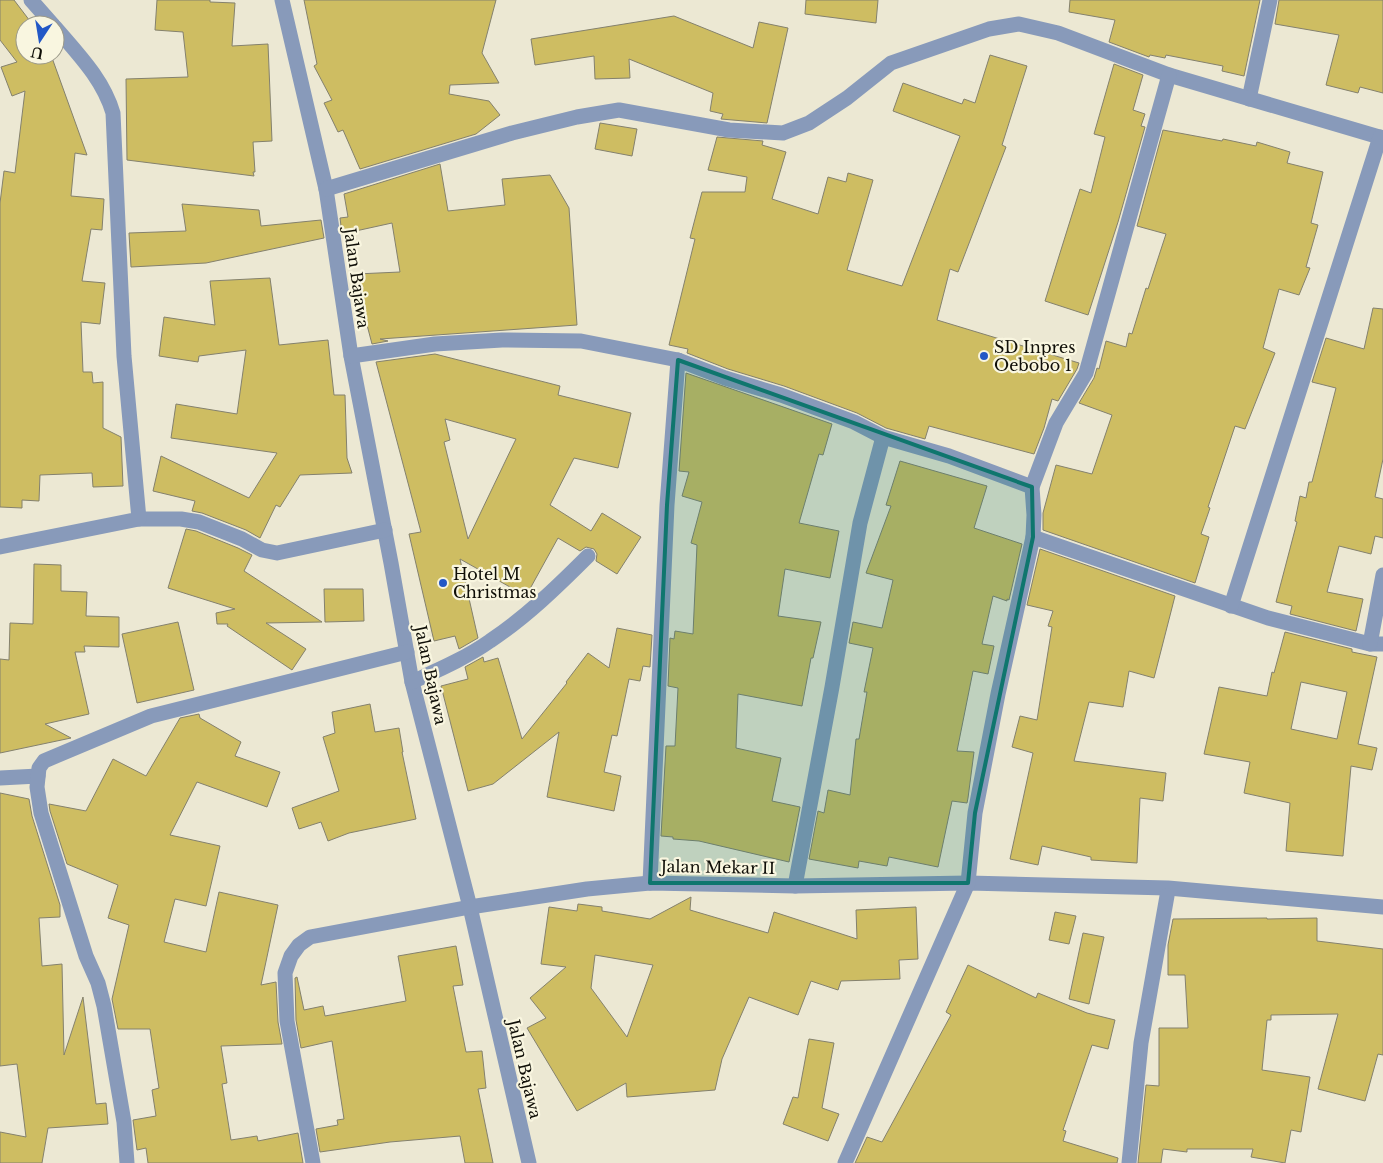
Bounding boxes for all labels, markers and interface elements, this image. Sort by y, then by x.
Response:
north arrow [15,15,65,65]
text: U [29,42,45,63]
street label: Jalan Bajawa [340,225,374,330]
place label: SD Inpres Oebobo 1 [994,337,1075,375]
marker: SD Inpres Oebobo 1 [978,350,990,362]
place label: Hotel M Christmas [453,564,537,602]
marker: Hotel M Christmas [437,577,449,589]
street label: Jalan Bajawa [410,621,451,727]
street label: Jalan Mekar II [659,856,775,878]
street label: Jalan Bajawa [503,1015,546,1121]

